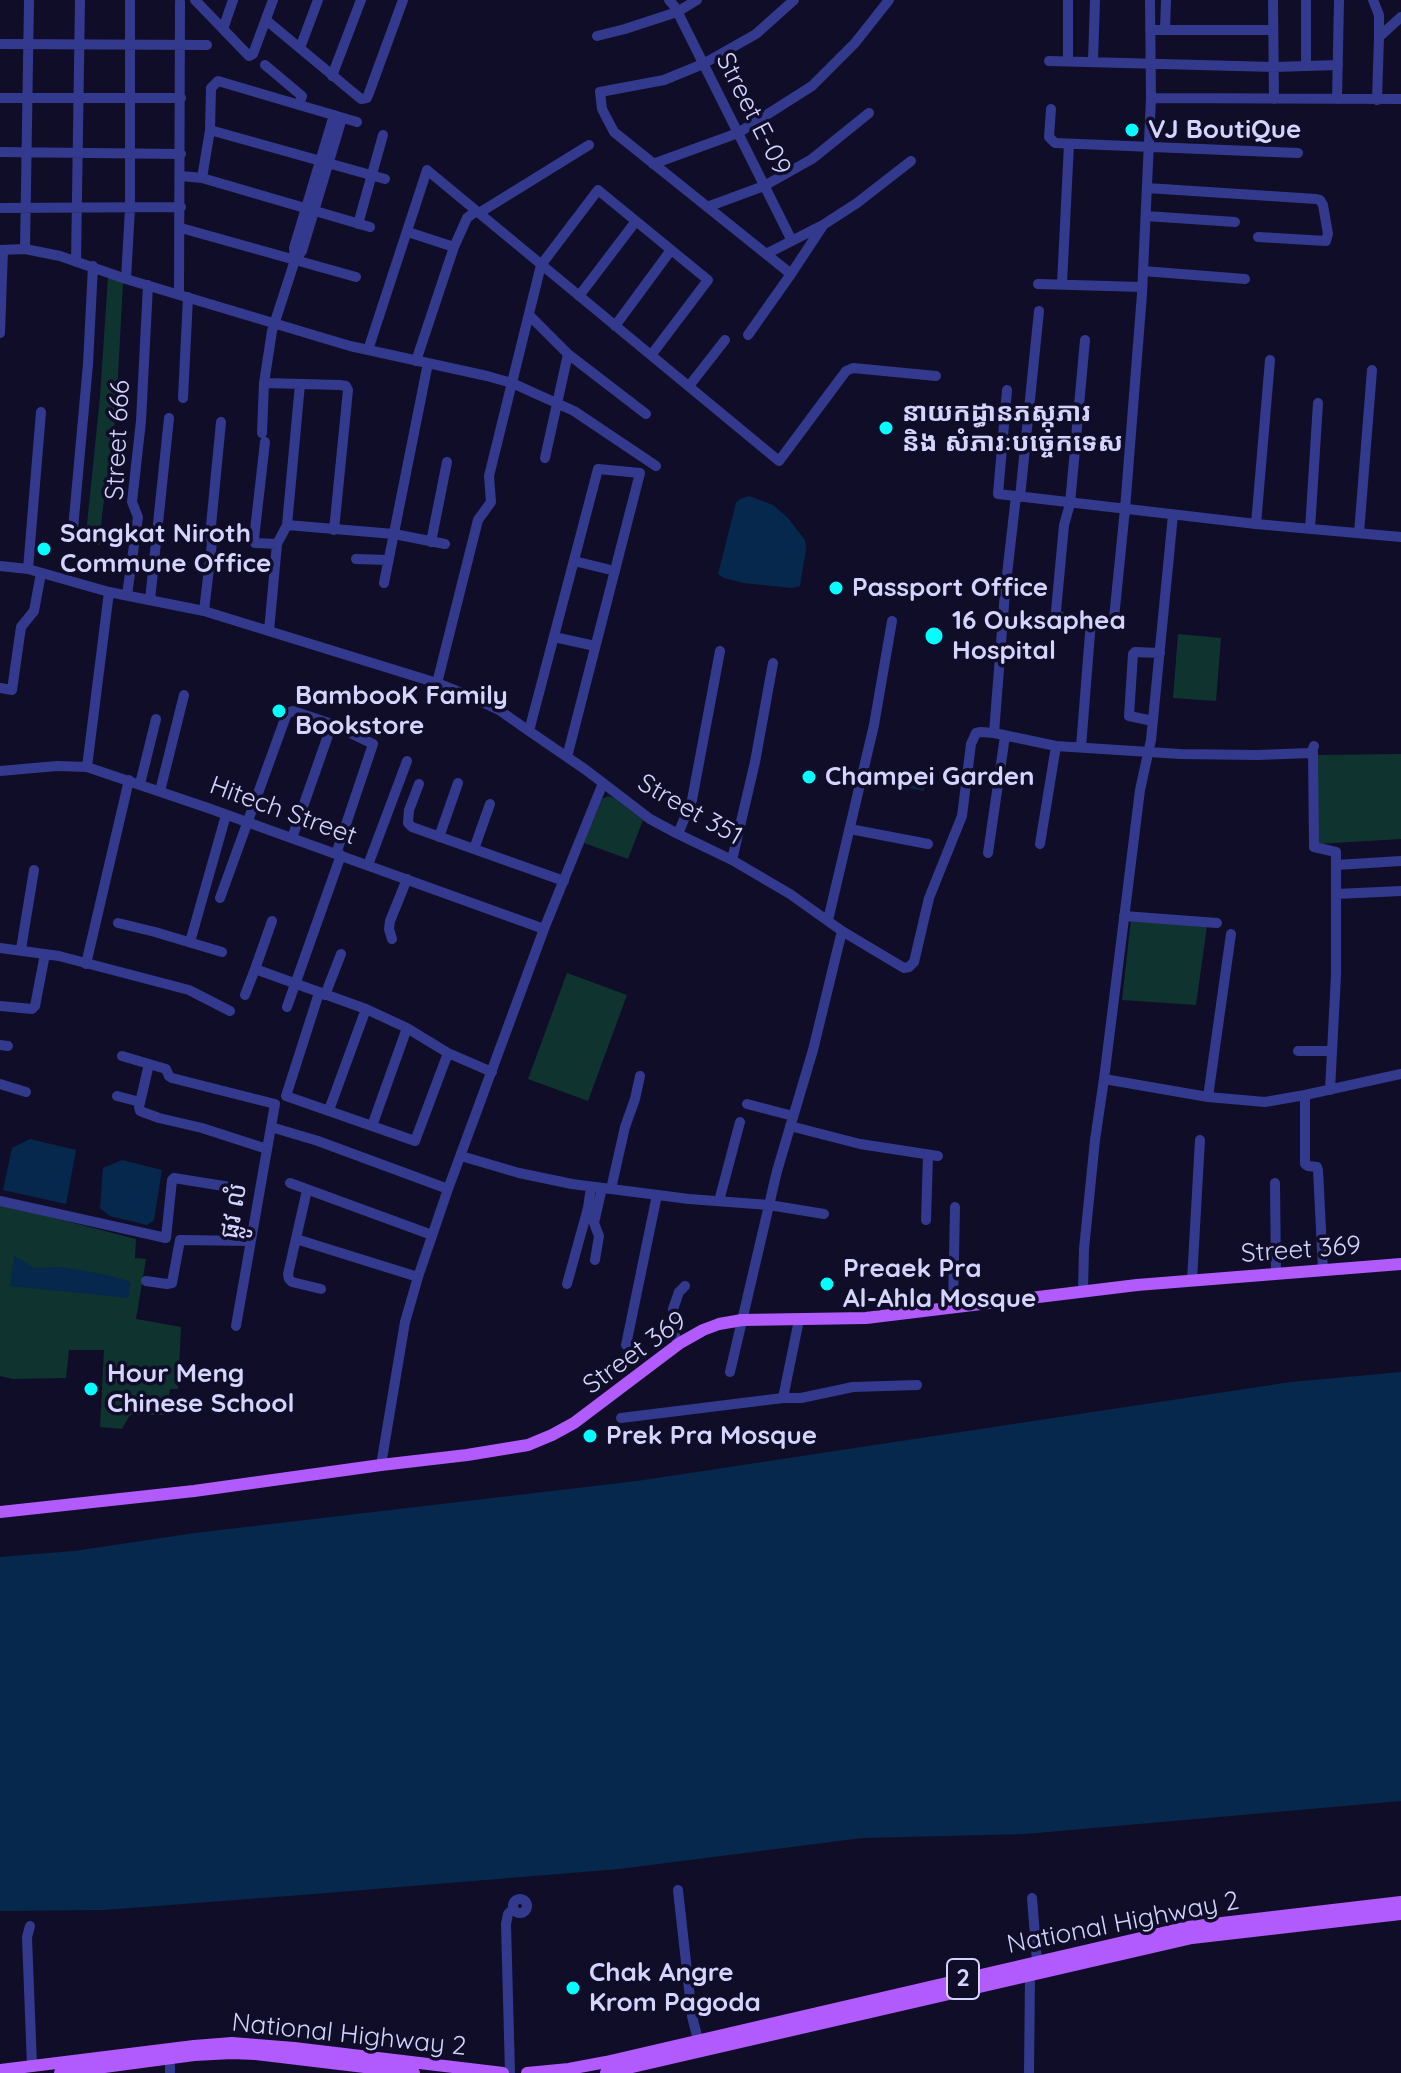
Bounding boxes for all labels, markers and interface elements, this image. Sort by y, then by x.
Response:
street label: Street E-09 [709,48,797,180]
place label: VJ BoutiQue [1148,114,1301,146]
marker: VJ BoutiQue [1123,121,1141,139]
street label: Street 666 [99,379,137,501]
place label: នាយកដ្ធានភស្កុភារ និង សំភារៈបច្ចេកទេស [902,397,1123,458]
marker: នាយកដ្ធានភស្កុភារ និង សំភារៈបច្ចេកទេស [877,419,895,437]
place label: Sangkat Niroth Commune Office [60,518,271,580]
marker: Sangkat Niroth Commune Office [35,540,53,558]
place label: Passport Office [852,572,1048,604]
marker: Passport Office [827,579,845,597]
place label: 16 Ouksaphea Hospital [952,605,1126,666]
marker: 16 Ouksaphea Hospital [923,625,945,647]
place label: BambooK Family Bookstore [295,680,508,742]
marker: BambooK Family Bookstore [270,702,288,720]
place label: Champei Garden [825,761,1035,793]
street label: Street 351 [632,768,748,852]
marker: Champei Garden [800,768,818,786]
street label: Hitech Street [205,770,361,852]
street label: ផ្លូវ លំ [214,1181,254,1241]
street label: Street 369 [1240,1230,1362,1270]
place label: Preaek Pra Al-Ahla Mosque [843,1253,1036,1314]
marker: Preaek Pra Al-Ahla Mosque [818,1275,836,1293]
street label: Street 369 [577,1305,693,1401]
place label: Hour Meng Chinese School [107,1358,294,1420]
marker: Hour Meng Chinese School [82,1380,100,1398]
place label: Prek Pra Mosque [606,1420,817,1452]
marker: Prek Pra Mosque [581,1427,599,1445]
street label: National Highway 2 [1004,1885,1242,1961]
place label: Chak Angre Krom Pagoda [589,1957,761,2018]
road number: 2 [947,1959,979,1999]
marker: Chak Angre Krom Pagoda [564,1979,582,1997]
street label: National Highway 2 [230,2007,468,2063]

